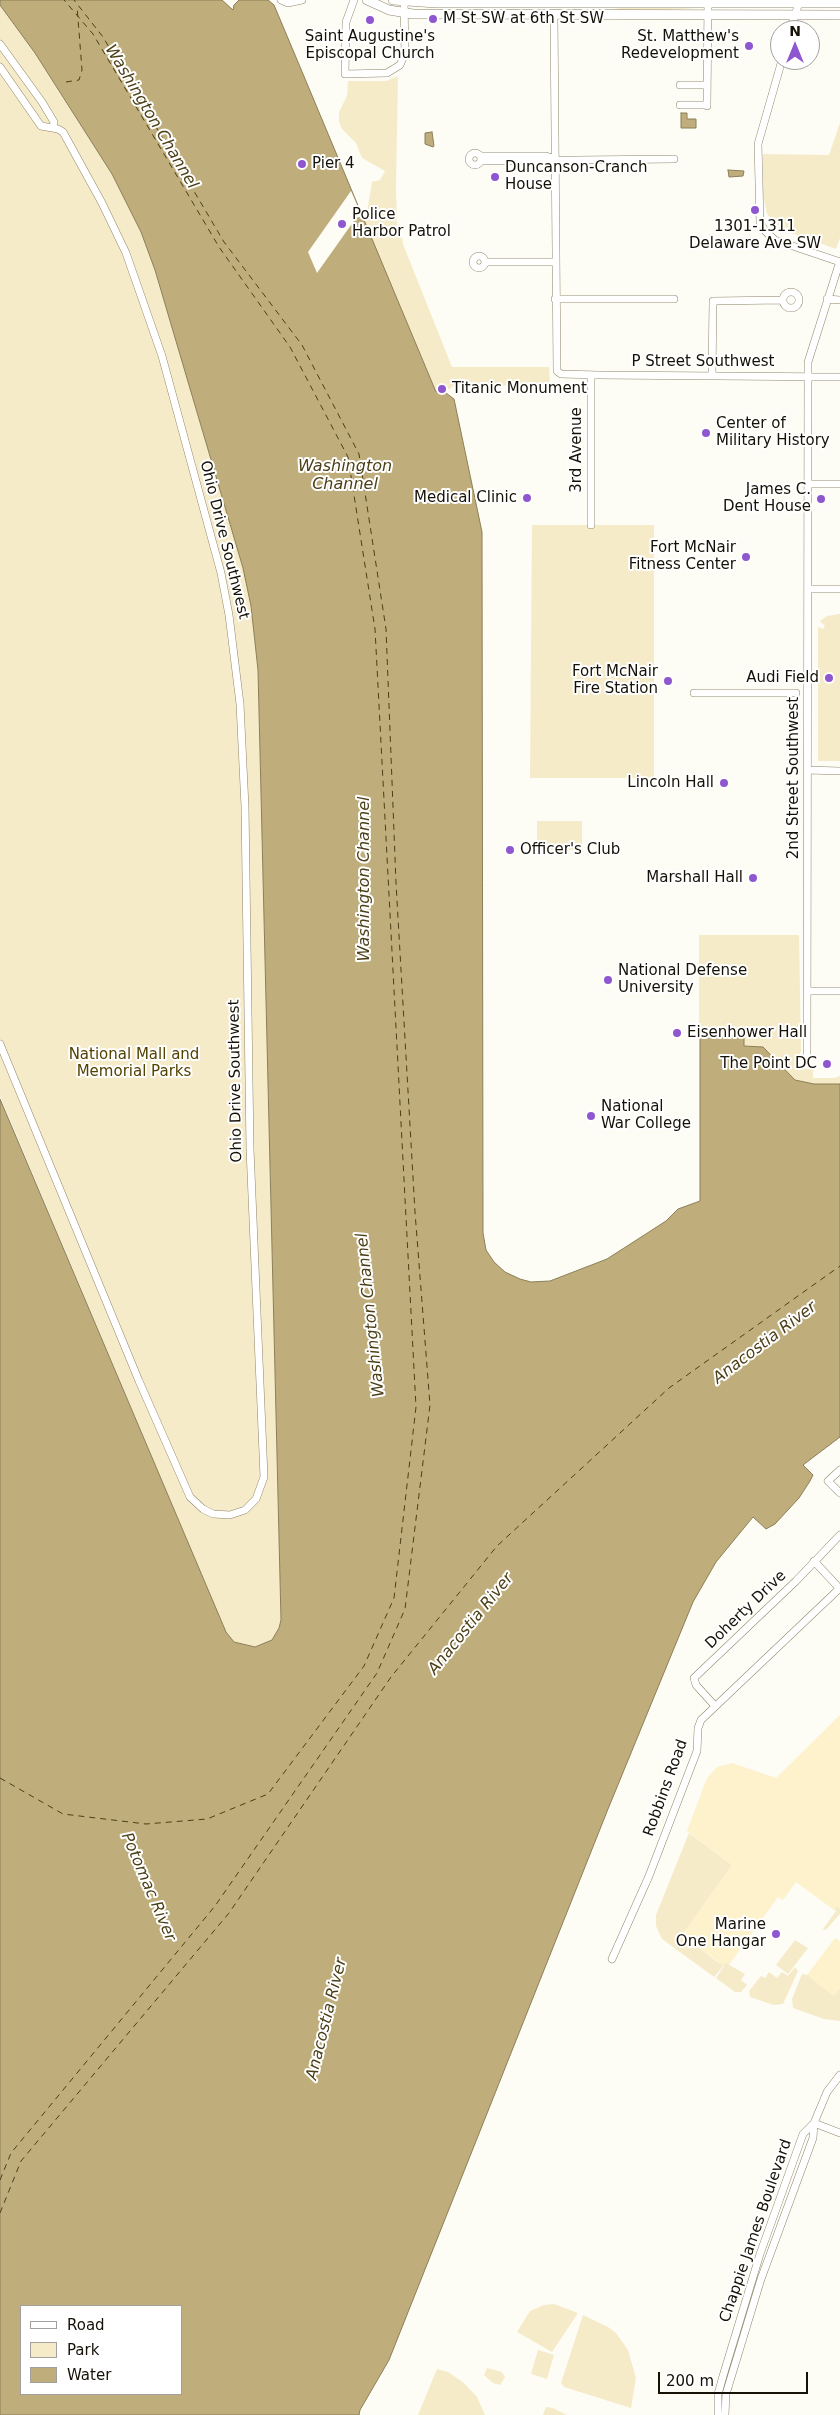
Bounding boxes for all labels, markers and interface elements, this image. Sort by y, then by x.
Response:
place label: M St SW at 6th St SW [443,10,604,28]
marker: M St SW at 6th St SW [427,13,439,25]
marker: Saint Augustine's Episcopal Church [364,14,376,26]
north arrow [770,20,820,70]
text: N [789,23,801,39]
place label: Saint Augustine's Episcopal Church [305,28,435,63]
place label: St. Matthew's Redevelopment [621,28,739,63]
marker: St. Matthew's Redevelopment [743,40,755,52]
water label: Washington Channel [100,41,202,193]
place label: Pier 4 [312,155,355,173]
marker: Pier 4 [296,158,308,170]
place label: Duncanson-Cranch House [505,159,648,194]
marker: Duncanson-Cranch House [489,171,501,183]
marker: 1301-1311 Delaware Ave SW [749,204,761,216]
place label: Police Harbor Patrol [352,206,451,241]
marker: Police Harbor Patrol [336,218,348,230]
place label: 1301-1311 Delaware Ave SW [689,218,821,253]
street label: P Street Southwest [632,353,774,371]
place label: Titanic Monument [452,380,587,398]
marker: Titanic Monument [436,383,448,395]
street label: 3rd Avenue [568,407,586,493]
place label: Center of Military History [716,415,830,450]
marker: Center of Military History [700,427,712,439]
water label: Washington Channel [298,457,392,495]
street label: Ohio Drive Southwest [196,459,252,621]
place label: James C. Dent House [723,481,811,516]
place label: Medical Clinic [414,489,517,507]
marker: Medical Clinic [521,492,533,504]
marker: James C. Dent House [815,493,827,505]
place label: Fort McNair Fitness Center [629,539,736,574]
marker: Fort McNair Fitness Center [740,551,752,563]
place label: Fort McNair Fire Station [572,663,658,698]
place label: Audi Field [746,669,819,687]
marker: Audi Field [823,672,835,684]
marker: Fort McNair Fire Station [662,675,674,687]
street label: 2nd Street Southwest [785,697,803,859]
place label: Lincoln Hall [627,774,714,792]
marker: Lincoln Hall [718,777,730,789]
water label: Washington Channel [355,797,375,961]
place label: Officer's Club [520,841,620,859]
marker: Officer's Club [504,844,516,856]
place label: Marshall Hall [646,869,743,887]
marker: Marshall Hall [747,872,759,884]
place label: National Defense University [618,962,747,997]
marker: National Defense University [602,974,614,986]
street label: Ohio Drive Southwest [226,999,246,1163]
place label: Eisenhower Hall [687,1024,807,1042]
marker: Eisenhower Hall [671,1027,683,1039]
park label: National Mall and Memorial Parks [69,1046,199,1081]
place label: The Point DC [720,1055,817,1073]
marker: The Point DC [821,1058,833,1070]
place label: National War College [601,1098,691,1133]
marker: National War College [585,1110,597,1122]
water label: Washington Channel [353,1232,389,1398]
water label: Anacostia River [709,1298,821,1388]
street label: Doherty Drive [702,1567,790,1653]
water label: Anacostia River [424,1569,518,1679]
street label: Robbins Road [640,1737,692,1839]
water label: Potomac River [116,1830,180,1944]
place label: Marine One Hangar [676,1916,766,1951]
marker: Marine One Hangar [770,1928,782,1940]
water label: Anacostia River [303,1956,351,2082]
street label: Chappie James Boulevard [716,2137,796,2325]
legend [20,2305,182,2395]
text: Road [67,2316,105,2334]
text: Park [67,2341,99,2359]
scale bar [660,2362,810,2394]
text: Water [67,2366,111,2384]
text: 200 m [666,2372,714,2390]

